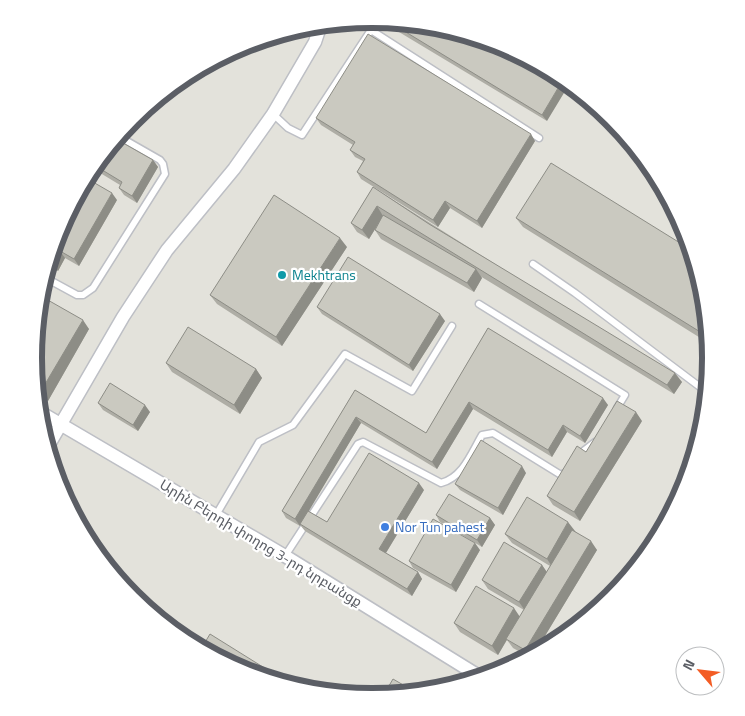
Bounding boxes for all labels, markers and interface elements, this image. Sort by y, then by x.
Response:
place label: Mekhtrans [292,264,356,285]
marker: Mekhtrans [276,269,288,281]
street label: Արին Բերդի փողոց 3-րդ նրբանցք [156,473,367,612]
place label: Nor Tun pahest [395,516,484,537]
marker: Nor Tun pahest [379,521,391,533]
north arrow [675,646,725,696]
text: N [677,655,700,674]

